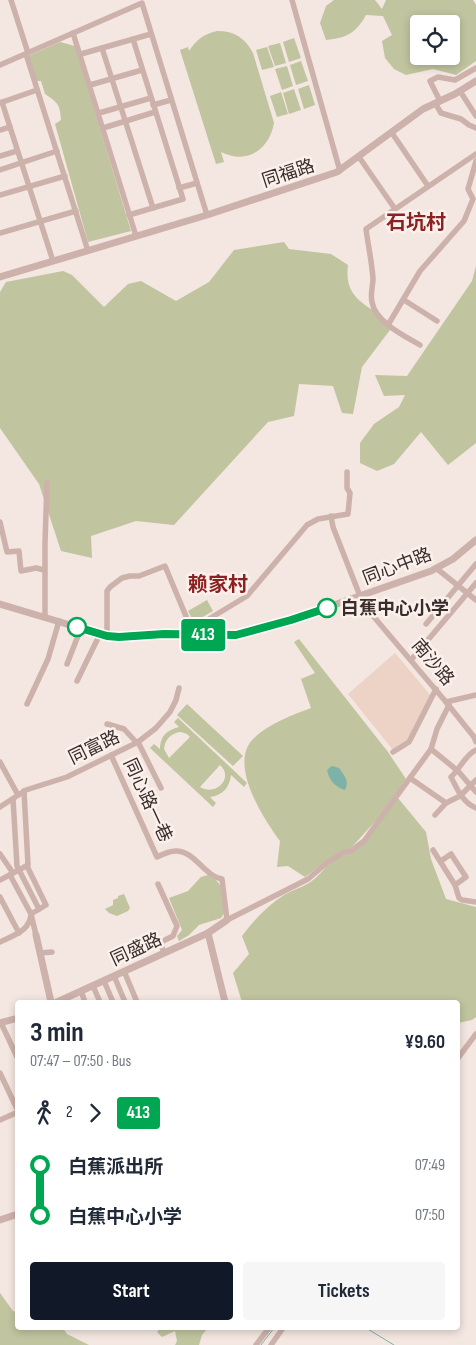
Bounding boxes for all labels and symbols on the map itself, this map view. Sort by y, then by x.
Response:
street label: 同福路 [259,155,317,192]
district label: 石坑村 [386,211,446,235]
street label: 同心中路 [360,544,435,589]
district label: 赖家村 [188,573,248,597]
marker: 白蕉中心小学 [317,598,337,618]
place label: 白蕉中心小学 [341,598,449,619]
unlabelled marker [67,617,87,637]
line badge: 413 [174,619,232,651]
street label: 南沙路 [407,635,458,690]
street label: 同富路 [65,726,123,769]
street label: 同心路一巷 [119,755,176,845]
street label: 同盛路 [107,929,165,970]

